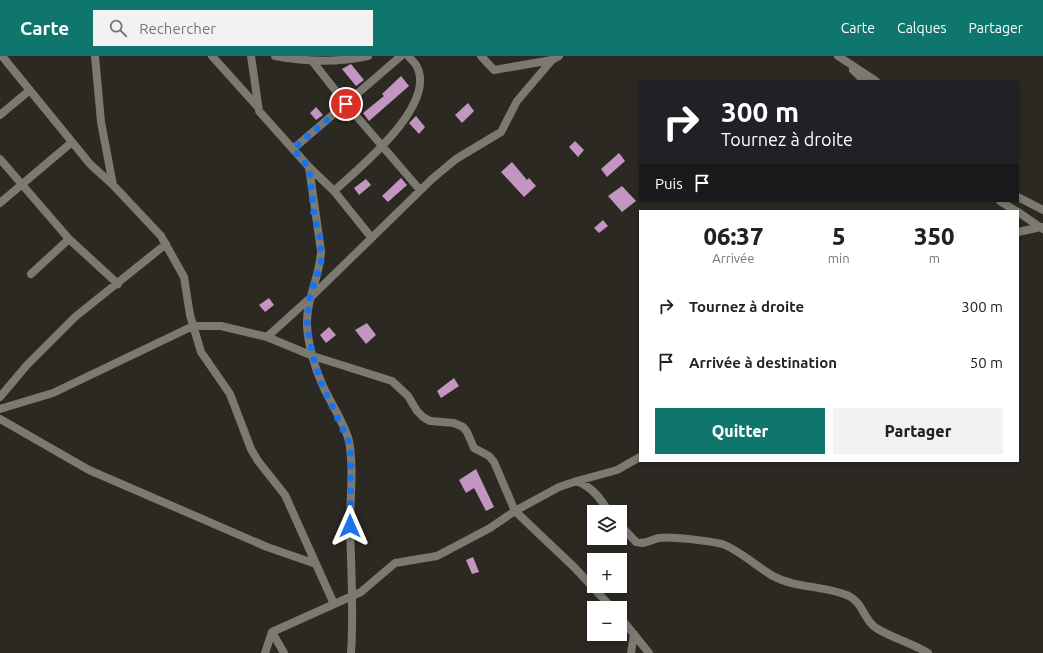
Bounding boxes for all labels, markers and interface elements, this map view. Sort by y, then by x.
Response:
search box [93,10,373,46]
text: Carte [20,17,69,39]
icon: search [107,17,129,39]
text: Rechercher [139,20,216,37]
text: Carte [841,20,875,36]
text: Calques [897,20,946,36]
text: Partager [968,20,1023,36]
pin [329,87,363,121]
icon: arrive [335,93,357,115]
icon: right [655,96,707,148]
text: 300 m [721,96,799,127]
text: Tournez à droite [721,129,853,149]
icon: arrive [691,172,713,194]
text: Puis [655,175,683,192]
text: 06:37 [703,223,763,250]
text: 5 [832,223,845,250]
text: 350 [914,223,955,250]
text: Arrivée [712,251,754,265]
text: min [828,251,850,265]
text: m [929,251,940,265]
icon: right [655,295,677,317]
text: Tournez à droite [689,298,804,315]
text: 300 m [961,298,1003,315]
icon: arrive [655,351,677,373]
text: Arrivée à destination [689,354,837,371]
text: 50 m [970,354,1003,371]
button: Quitter [655,408,825,454]
button: Partager [833,408,1003,454]
position arrow [329,505,371,547]
map controls [587,505,627,641]
button: layers [587,505,627,545]
button: + [587,553,627,593]
button: − [587,601,627,641]

